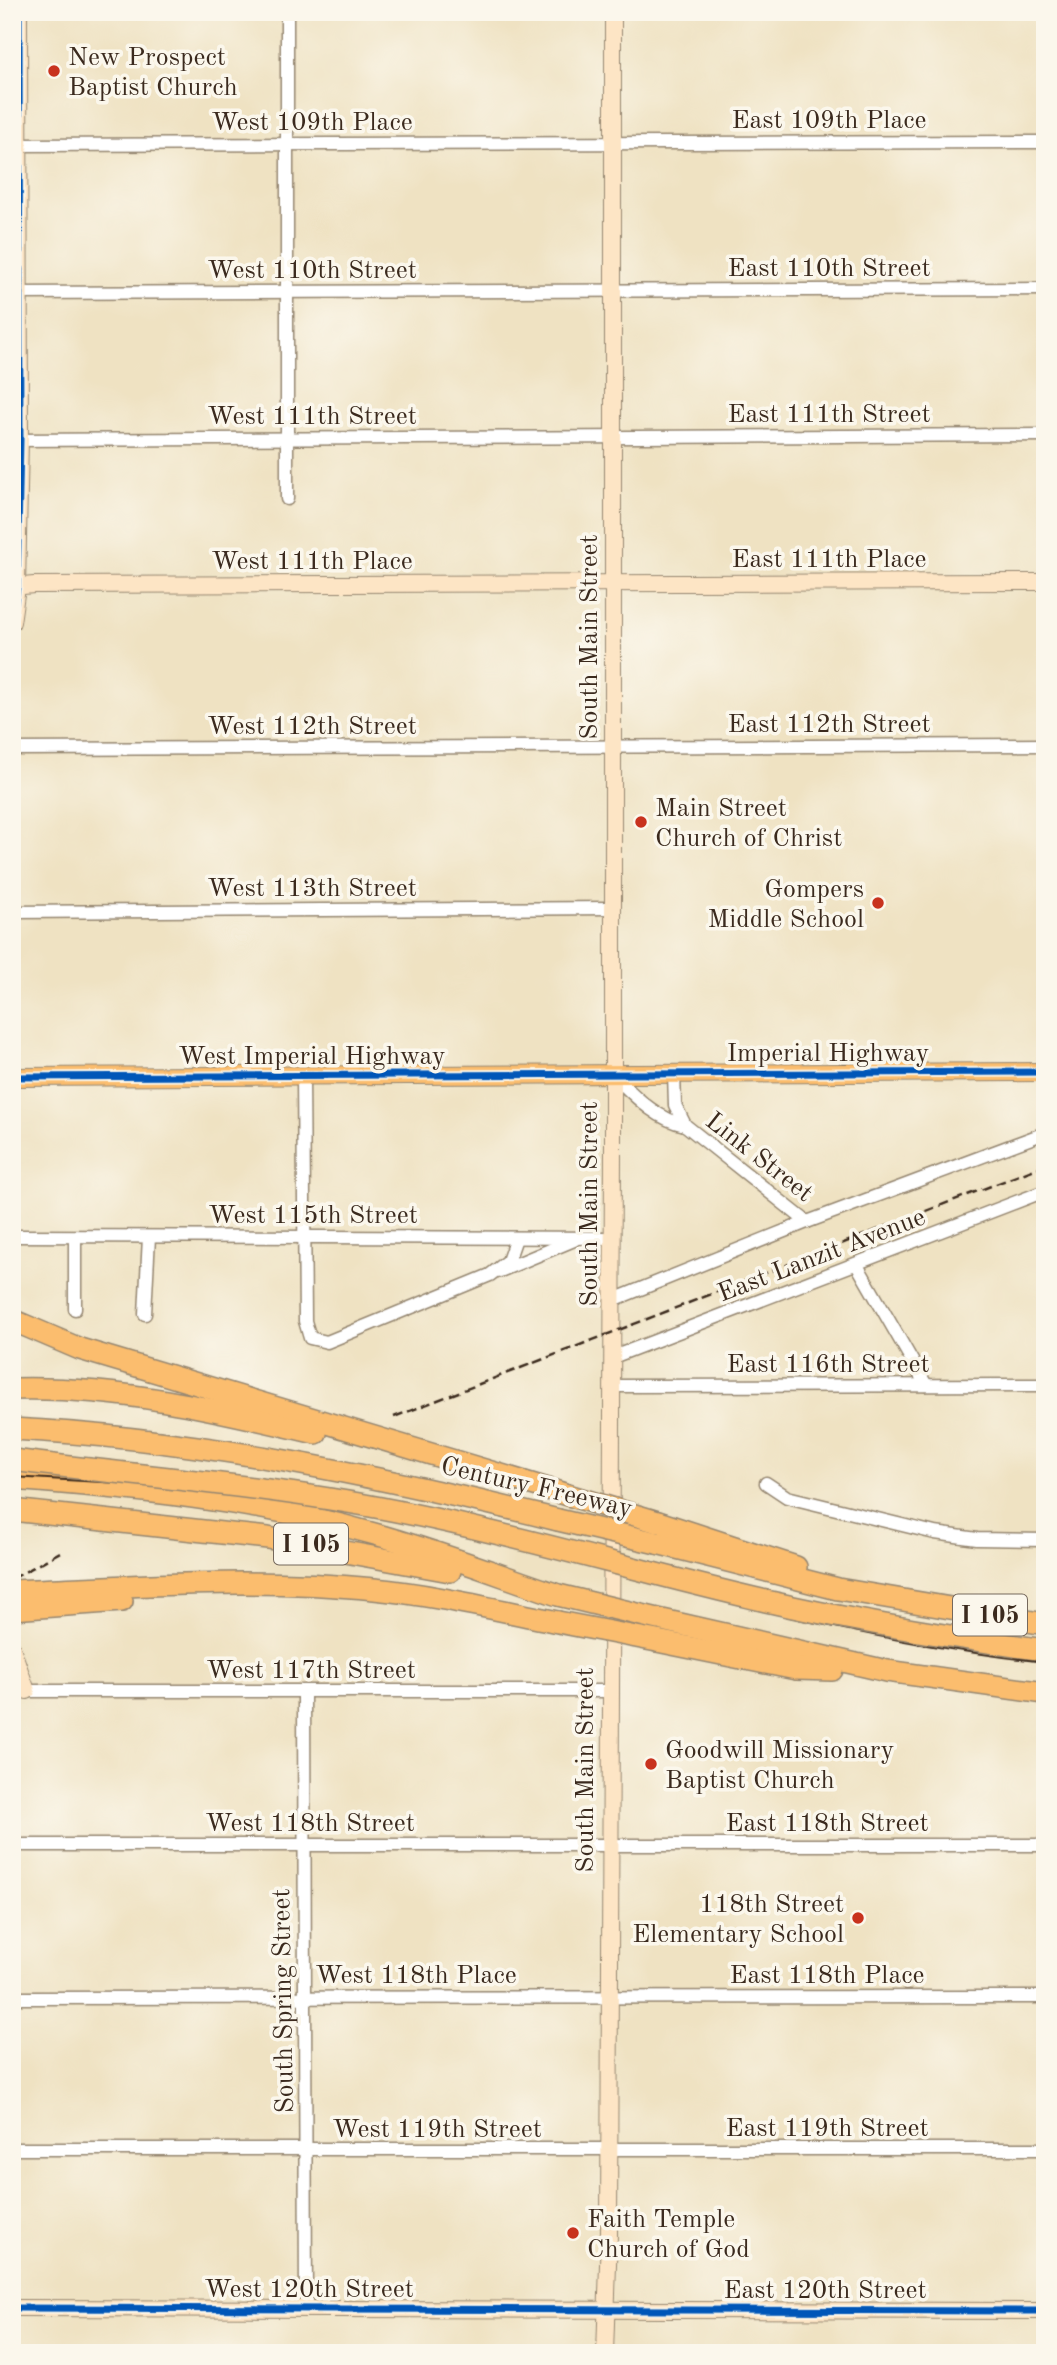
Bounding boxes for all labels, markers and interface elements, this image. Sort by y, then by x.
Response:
place label: New Prospect Baptist Church [68,45,238,101]
marker: New Prospect Baptist Church [46,63,62,79]
street label: East 109th Place [731,108,927,134]
street label: West 109th Place [211,110,413,136]
street label: East 110th Street [727,256,931,282]
street label: West 110th Street [207,258,417,284]
street label: East 111th Street [727,402,931,428]
street label: West 111th Street [207,404,417,430]
street label: South Main Street [577,534,603,740]
street label: East 111th Place [731,547,927,573]
street label: West 111th Place [211,549,413,575]
street label: East 112th Street [727,712,931,738]
street label: West 112th Street [207,714,417,740]
place label: Main Street Church of Christ [655,796,842,852]
marker: Main Street Church of Christ [633,814,649,830]
street label: West 113th Street [207,876,417,902]
place label: Gompers Middle School [707,877,864,933]
marker: Gompers Middle School [870,895,886,911]
street label: Imperial Highway [727,1041,929,1067]
street label: West Imperial Highway [178,1044,446,1070]
street label: South Main Street [577,1101,603,1307]
street label: Link Street [700,1108,817,1207]
street label: West 115th Street [208,1203,418,1229]
street label: East Lanzit Avenue [714,1204,929,1307]
street label: East 116th Street [726,1352,930,1378]
street label: Century Freeway [438,1453,635,1523]
road number: I 105 [274,1524,348,1564]
road number: I 105 [953,1595,1027,1636]
street label: West 117th Street [206,1658,416,1684]
street label: South Main Street [573,1667,599,1873]
place label: Goodwill Missionary Baptist Church [665,1738,894,1794]
marker: Goodwill Missionary Baptist Church [643,1756,659,1772]
street label: West 118th Street [205,1811,415,1837]
street label: East 118th Street [725,1811,929,1837]
street label: South Spring Street [269,1888,299,2114]
place label: 118th Street Elementary School [632,1892,844,1948]
marker: 118th Street Elementary School [850,1910,866,1926]
street label: West 118th Place [315,1963,517,1989]
street label: East 118th Place [729,1963,925,1989]
street label: East 119th Street [725,2116,929,2142]
street label: West 119th Street [332,2117,542,2143]
place label: Faith Temple Church of God [587,2207,750,2263]
marker: Faith Temple Church of God [565,2225,581,2241]
street label: West 120th Street [204,2277,414,2303]
street label: East 120th Street [723,2278,927,2304]

